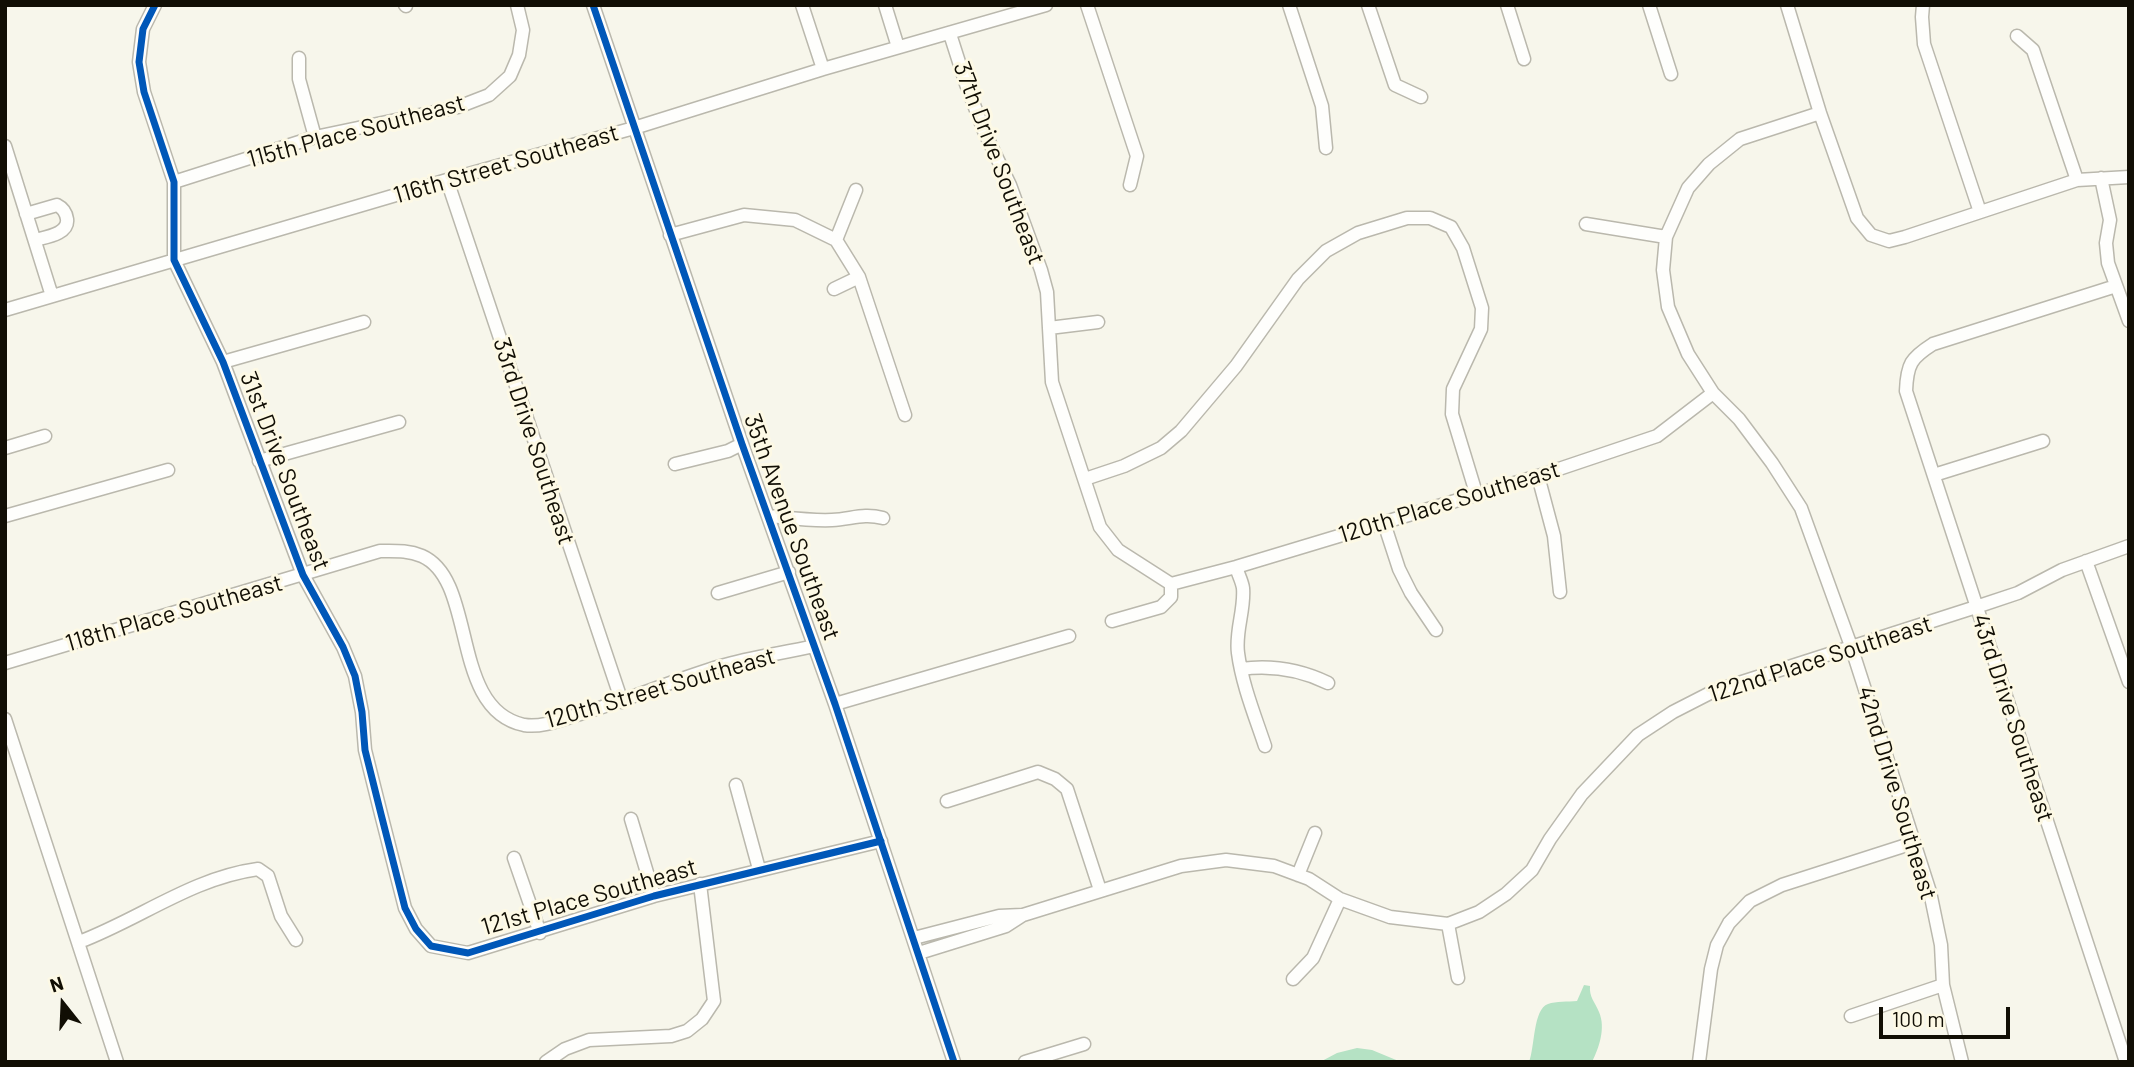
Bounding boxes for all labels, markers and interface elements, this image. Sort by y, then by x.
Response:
street label: 37th Drive Southeast [947,57,1051,269]
street label: 115th Place Southeast [244,88,468,174]
street label: 116th Street Southeast [390,118,622,210]
street label: 33rd Drive Southeast [487,334,581,548]
street label: 31st Drive Southeast [234,368,336,574]
street label: 35th Avenue Southeast [738,410,846,644]
street label: 120th Place Southeast [1335,455,1563,549]
street label: 118th Place Southeast [62,568,286,658]
street label: 122nd Place Southeast [1705,609,1935,709]
street label: 43rd Drive Southeast [1966,610,2060,826]
street label: 120th Street Southeast [542,641,778,735]
street label: 42nd Drive Southeast [1851,683,1943,903]
street label: 121st Place Southeast [478,852,700,942]
north arrow [28,969,98,1039]
text: N [47,971,66,996]
scale bar [1882,993,2013,1038]
text: 100 m [1892,1006,1945,1031]

